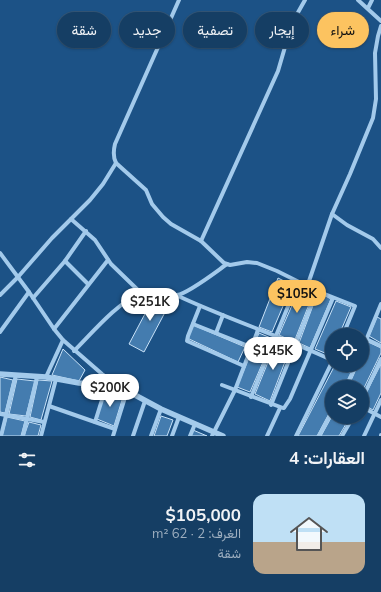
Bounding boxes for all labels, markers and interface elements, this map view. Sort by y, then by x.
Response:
chip: شقة [57,12,111,48]
chip: جديد [119,12,175,48]
chip: تصفية [183,12,247,48]
chip: إيجار [255,12,309,48]
chip: شراء [317,12,369,48]
pin: $105K [269,280,325,314]
text: $105K [277,285,317,301]
pin: $251K [122,288,178,322]
text: $251K [130,293,170,309]
map controls [325,328,369,424]
button: locate [325,328,369,372]
pin: $145K [245,337,301,371]
text: $145K [253,342,293,358]
pin: $200K [82,374,138,408]
text: $200K [90,379,130,395]
button: layers [325,380,369,424]
text: العقارات: 4 [289,447,365,468]
icon: filters [16,449,38,471]
text: $105,000 [165,504,241,525]
icon: home [285,510,333,558]
text: الغرف: 2 · 62 m² [152,525,241,541]
text: شقة [218,545,241,561]

